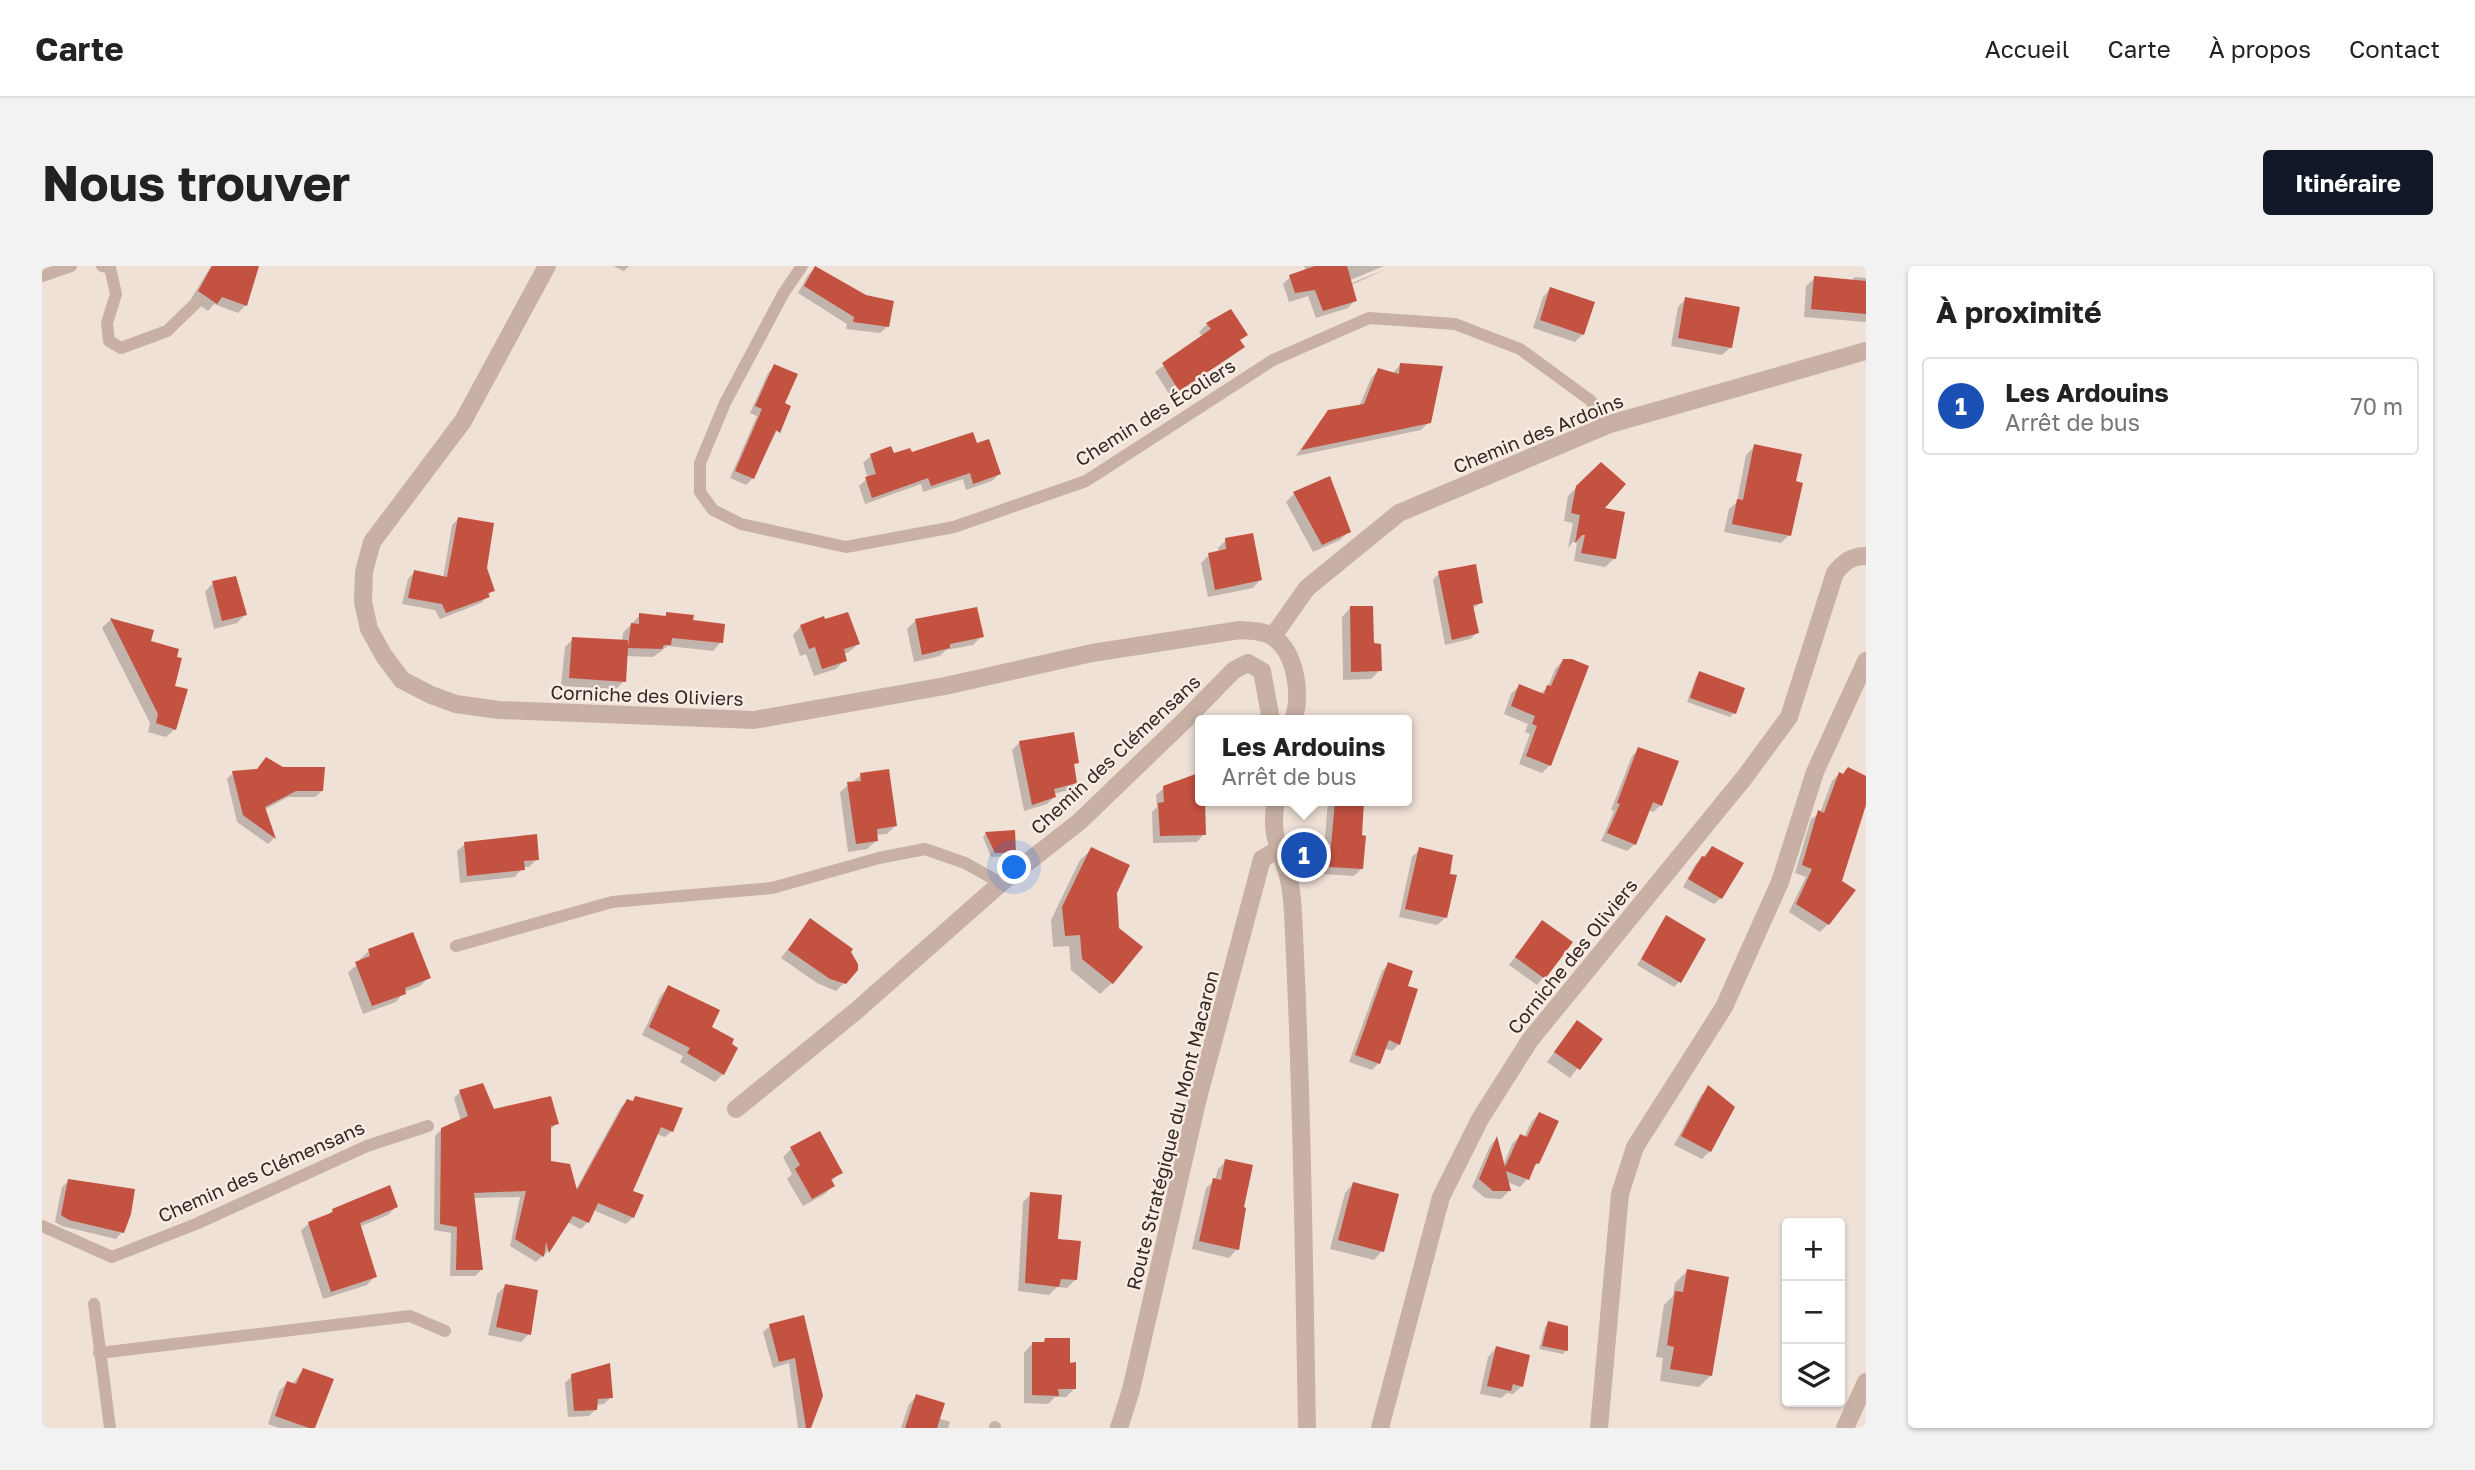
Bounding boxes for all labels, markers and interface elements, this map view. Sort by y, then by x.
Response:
text: Carte [35,29,124,68]
text: Accueil [1985,34,2069,63]
text: Carte [2107,34,2171,63]
text: À propos [2209,34,2311,63]
text: Contact [2349,34,2440,63]
button: Itinéraire [2263,150,2433,215]
text: Nous trouver [42,153,350,212]
text: À proximité [1936,294,2102,330]
street label: Chemin des Écoliers [1071,353,1239,471]
text: Les Ardouins [2005,377,2169,408]
street label: Chemin des Ardoins [1450,388,1626,478]
text: 1 [1955,392,1967,420]
text: 70 m [2350,392,2403,420]
text: Arrêt de bus [2005,408,2140,436]
street label: Chemin des Clémensans [1025,669,1205,839]
street label: Corniche des Oliviers [550,680,744,710]
popup [1195,715,1412,806]
text: Les Ardouins [1222,731,1385,762]
text: Arrêt de bus [1222,762,1356,790]
pin: 1 [1281,829,1327,881]
your location [997,850,1031,884]
street label: Corniche des Oliviers [1502,874,1642,1038]
street label: Route Stratégique du Mont Macaron [1121,968,1223,1292]
street label: Chemin des Clémensans [154,1115,368,1227]
map controls [1782,1218,1845,1407]
button: + [1782,1218,1845,1281]
button: − [1782,1281,1845,1344]
button: layers [1782,1344,1845,1407]

